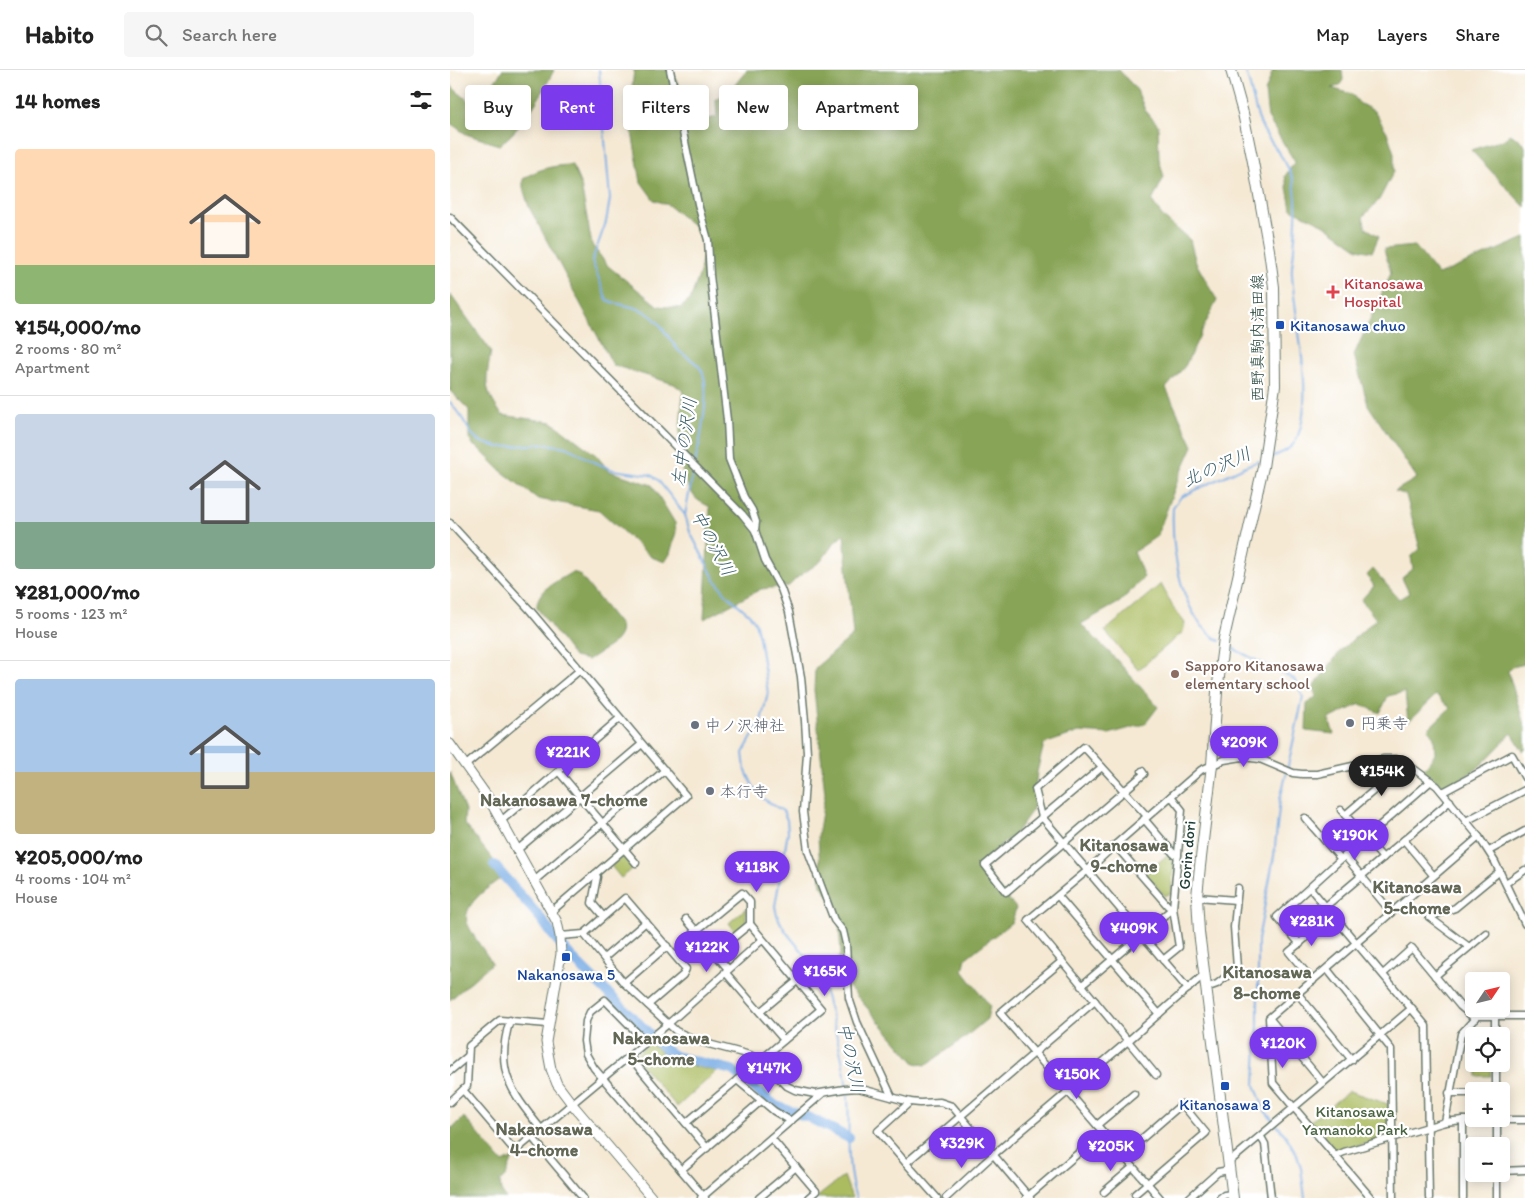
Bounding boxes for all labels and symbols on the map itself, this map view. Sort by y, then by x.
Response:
street label: 西野真駒内清田線 [1248,274,1267,402]
place label: Kitanosawa Hospital [1344,274,1423,311]
marker: Kitanosawa Hospital [1326,285,1340,299]
place label: Kitanosawa chuo [1290,316,1406,335]
marker: Kitanosawa chuo [1274,319,1286,331]
water label: 左中の沢川 [667,396,701,488]
water label: 北の沢川 [1180,442,1254,492]
water label: 中の沢川 [686,506,740,580]
place label: Sapporo Kitanosawa elementary school [1185,656,1324,693]
marker: Sapporo Kitanosawa elementary school [1169,668,1181,680]
place label: 円乗寺 [1360,714,1408,733]
place label: 中ノ沢神社 [705,716,785,735]
marker: 円乗寺 [1344,717,1356,729]
marker: 中ノ沢神社 [689,719,701,731]
pin: ¥209K [1209,726,1279,768]
pin: ¥221K [533,736,603,778]
pin: ¥154K [1347,754,1417,797]
place label: 本行寺 [720,782,768,801]
marker: 本行寺 [704,785,716,797]
district label: Nakanosawa 7-chome [480,789,648,811]
pin: ¥190K [1320,818,1390,861]
street label: Gorin dori [1175,820,1199,890]
district label: Kitanosawa 9-chome [1079,834,1169,877]
pin: ¥118K [722,850,792,893]
district label: Kitanosawa 5-chome [1372,876,1462,919]
pin: ¥281K [1277,904,1347,947]
pin: ¥409K [1099,912,1169,954]
pin: ¥122K [672,930,742,973]
marker: Nakanosawa 5 [560,951,572,963]
pin: ¥165K [790,954,860,997]
district label: Kitanosawa 8-chome [1222,961,1312,1004]
place label: Nakanosawa 5 [517,965,615,984]
north arrow [1465,972,1510,1018]
water label: 中の沢川 [833,1020,869,1096]
pin: ¥120K [1248,1026,1318,1069]
district label: Nakanosawa 5-chome [612,1027,710,1070]
pin: ¥147K [734,1052,804,1094]
pin: ¥150K [1042,1058,1112,1100]
marker: Kitanosawa 8 [1219,1080,1231,1092]
place label: Kitanosawa 8 [1179,1095,1271,1114]
park label: Kitanosawa Yamanoko Park [1302,1102,1408,1139]
district label: Nakanosawa 4-chome [495,1118,593,1161]
pin: ¥329K [927,1126,997,1169]
pin: ¥205K [1076,1130,1146,1172]

